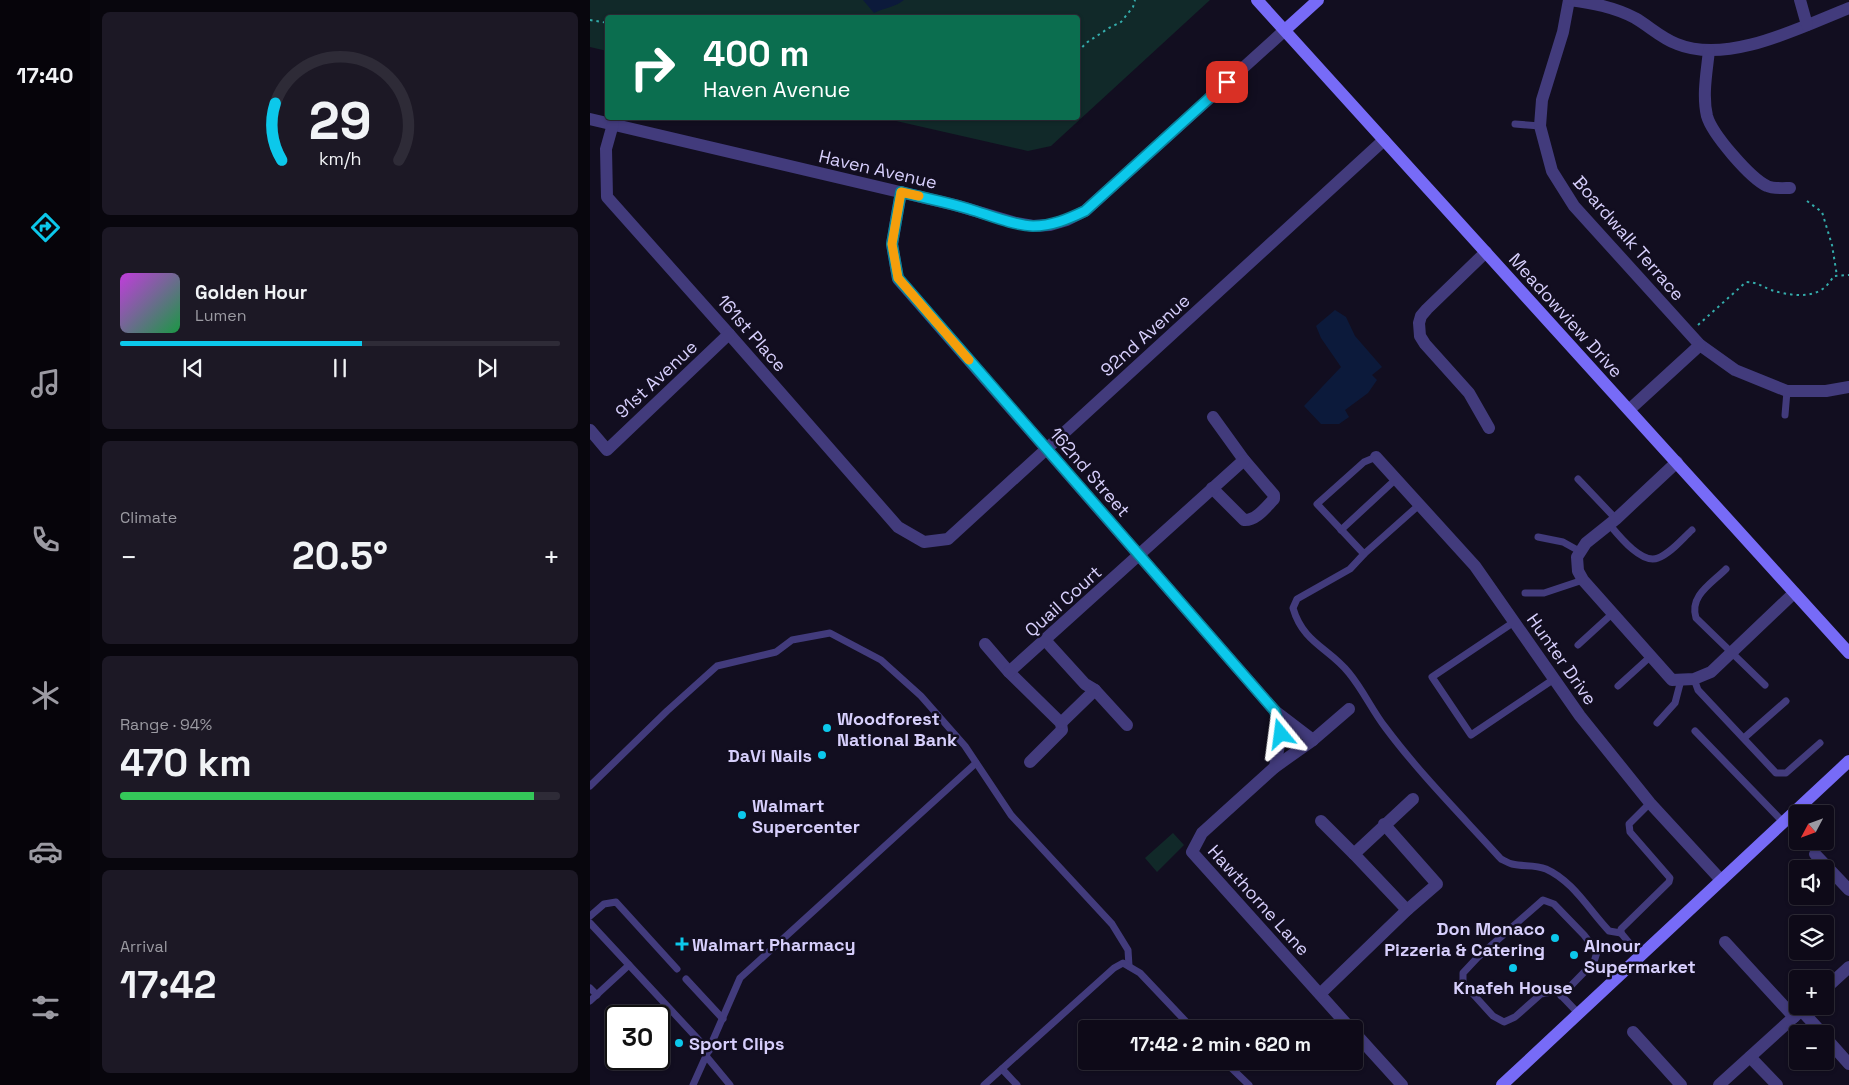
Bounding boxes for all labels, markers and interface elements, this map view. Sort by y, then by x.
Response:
text: 400 m [703,32,809,76]
icon: right [620,35,685,100]
text: 17:40 [17,61,73,89]
pin [1206,61,1248,103]
icon: arrive [1213,68,1241,96]
text: Haven Avenue [703,75,850,103]
text: 29 [309,88,371,154]
street label: Haven Avenue [817,144,939,194]
text: km/h [319,147,361,170]
street label: Boardwalk Terrace [1568,171,1690,305]
icon: directions [28,210,63,245]
street label: Meadowview Drive [1504,248,1628,382]
text: Golden Hour [195,280,307,305]
street label: 92nd Avenue [1096,289,1194,381]
street label: 161st Place [712,290,792,376]
text: Lumen [195,305,247,326]
street label: 91st Avenue [610,335,702,423]
icon: previous [179,354,207,382]
icon: pause [326,354,354,382]
icon: next [473,354,501,382]
icon: music [28,366,63,401]
street label: 162nd Street [1045,422,1135,522]
text: Climate [120,507,177,528]
icon: phone [28,522,63,557]
text: 20.5° [292,532,388,580]
text: − [120,539,137,575]
text: + [543,539,560,575]
street label: Quail Court [1020,560,1106,642]
street label: Hunter Drive [1522,609,1602,709]
icon: climate [28,678,63,713]
place label: Woodforest National Bank [837,707,957,751]
position arrow [1254,707,1306,759]
text: Range · 94% [120,714,212,735]
marker: Woodforest National Bank [821,722,833,734]
text: 470 km [120,739,252,787]
place label: DaVi Nails [728,744,812,767]
marker: DaVi Nails [816,749,828,761]
place label: Walmart Supercenter [752,794,860,838]
north arrow [1789,805,1834,850]
map controls [1789,805,1834,1070]
marker: Walmart Supercenter [736,809,748,821]
icon: car [28,834,63,869]
street label: Hawthorne Lane [1203,840,1315,960]
button: sound [1789,860,1834,905]
button: layers [1789,915,1834,960]
place label: Don Monaco Pizzeria & Catering [1384,917,1545,961]
marker: Don Monaco Pizzeria & Catering [1549,932,1561,944]
place label: Walmart Pharmacy [692,933,856,956]
place label: Alnour Supermarket [1584,934,1696,978]
text: Arrival [120,936,168,957]
marker: Walmart Pharmacy [676,938,688,950]
marker: Alnour Supermarket [1568,949,1580,961]
text: 17:42 [120,961,216,1009]
marker: Knafeh House [1507,962,1519,974]
button: + [1789,970,1834,1015]
place label: Knafeh House [1453,976,1573,999]
icon: filters [28,990,63,1025]
speed limit sign: 30 [605,1005,670,1070]
button: − [1789,1025,1834,1070]
place label: Sport Clips [689,1032,784,1055]
text: 17:42 · 2 min · 620 m [1130,1032,1311,1057]
marker: Sport Clips [673,1037,685,1049]

